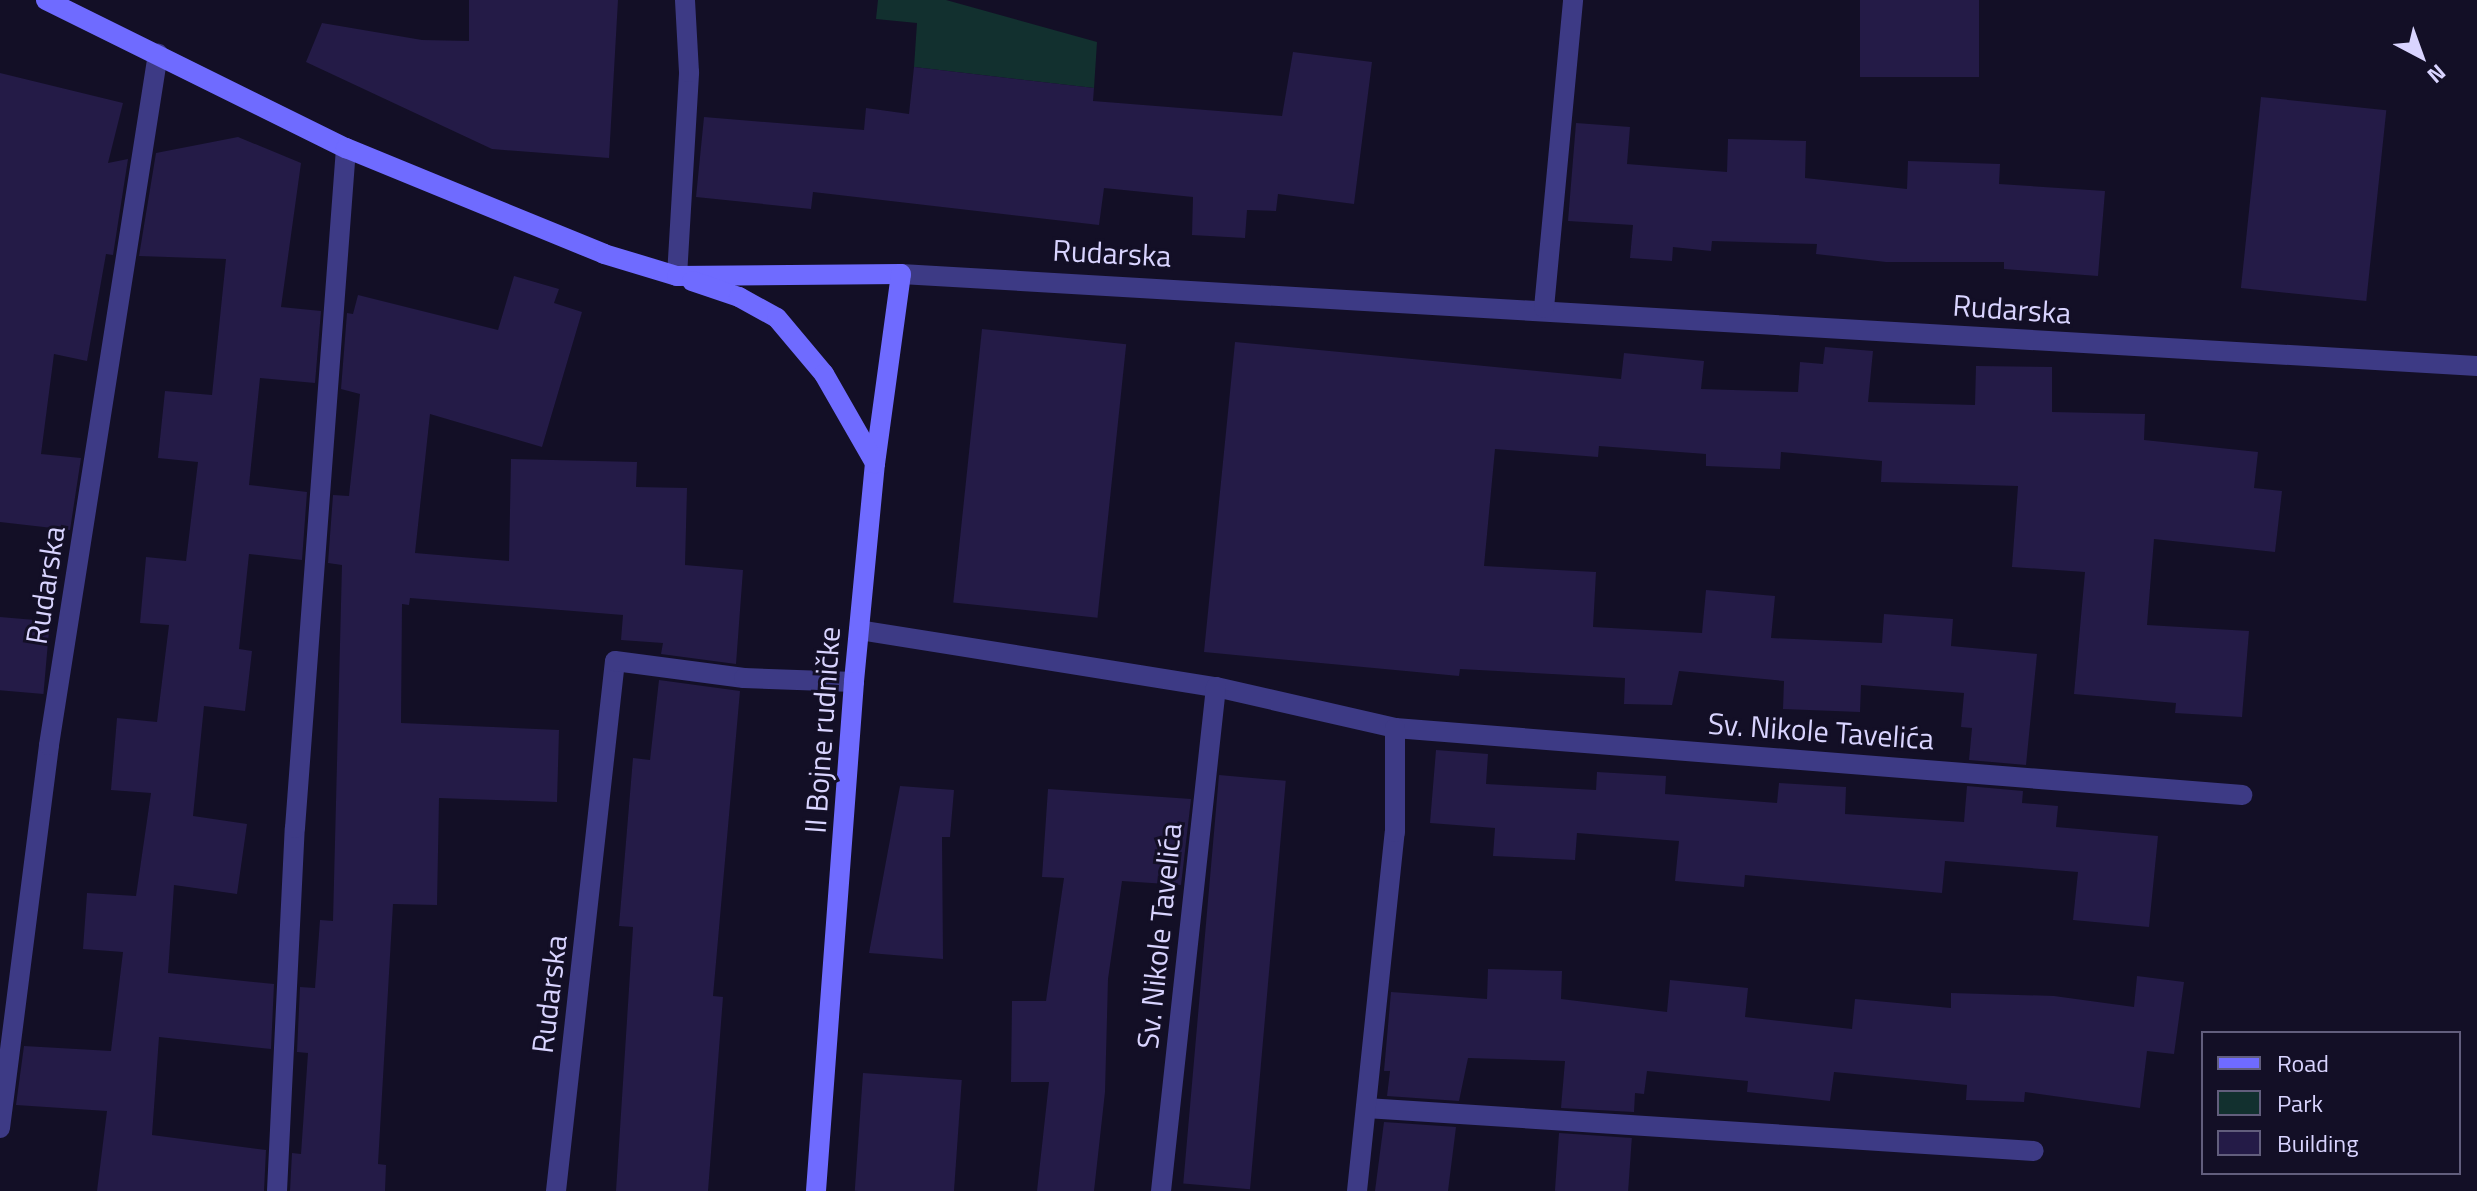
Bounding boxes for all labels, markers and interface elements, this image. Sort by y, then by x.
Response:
north arrow [2381,16,2461,96]
text: N [2420,56,2454,92]
street label: Rudarska [1052,232,1172,274]
street label: Rudarska [1951,287,2073,331]
street label: Rudarska [18,523,72,647]
street label: II Bojne rudničke [797,625,847,835]
street label: Sv. Nikole Tavelića [1707,705,1935,757]
street label: Sv. Nikole Tavelića [1129,821,1189,1051]
street label: Rudarska [524,933,574,1055]
legend [2201,1031,2461,1175]
text: Road [2277,1045,2329,1081]
text: Park [2277,1085,2323,1121]
text: Building [2277,1125,2359,1161]

